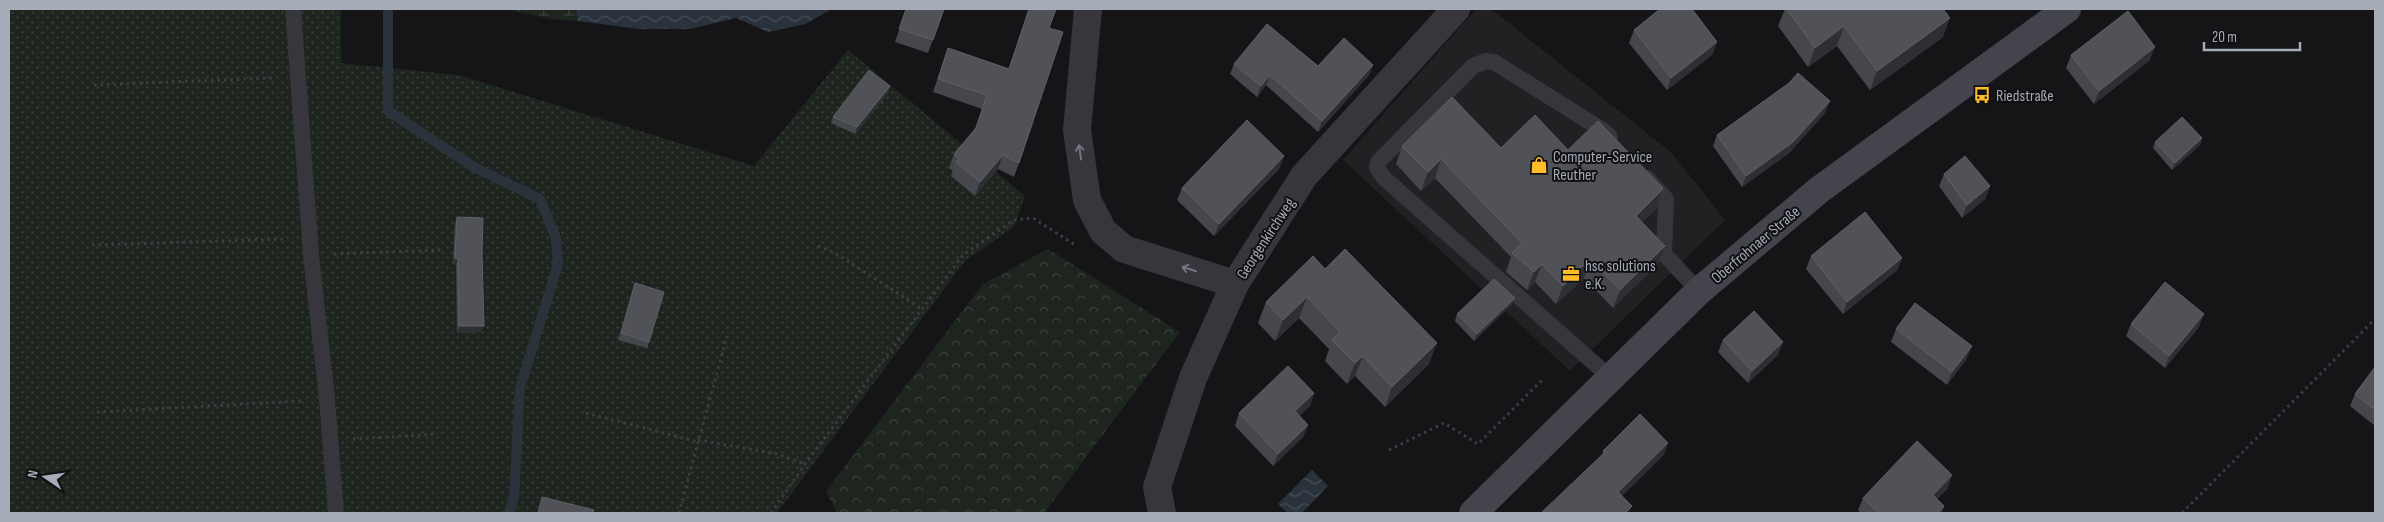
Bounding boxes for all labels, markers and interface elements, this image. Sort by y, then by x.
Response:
scale bar [2204,20,2300,52]
text: 20 m [2212,28,2237,47]
bus stop icon: Riedstraße [1972,85,1992,105]
place label: Riedstraße [1996,87,2054,106]
one-way arrow [1074,144,1084,160]
place label: Computer-Service Reuther [1553,148,1652,185]
shop icon: Computer-Service Reuther [1529,155,1549,175]
street label: Georgenkirchweg [1233,195,1300,283]
street label: Oberfrohnaer Straße [1708,202,1804,288]
place label: hsc solutions e.K. [1585,257,1656,294]
one-way arrow [1182,264,1197,273]
office icon: hsc solutions e.K. [1561,264,1581,284]
north arrow [20,452,70,502]
text: N [24,469,42,480]

